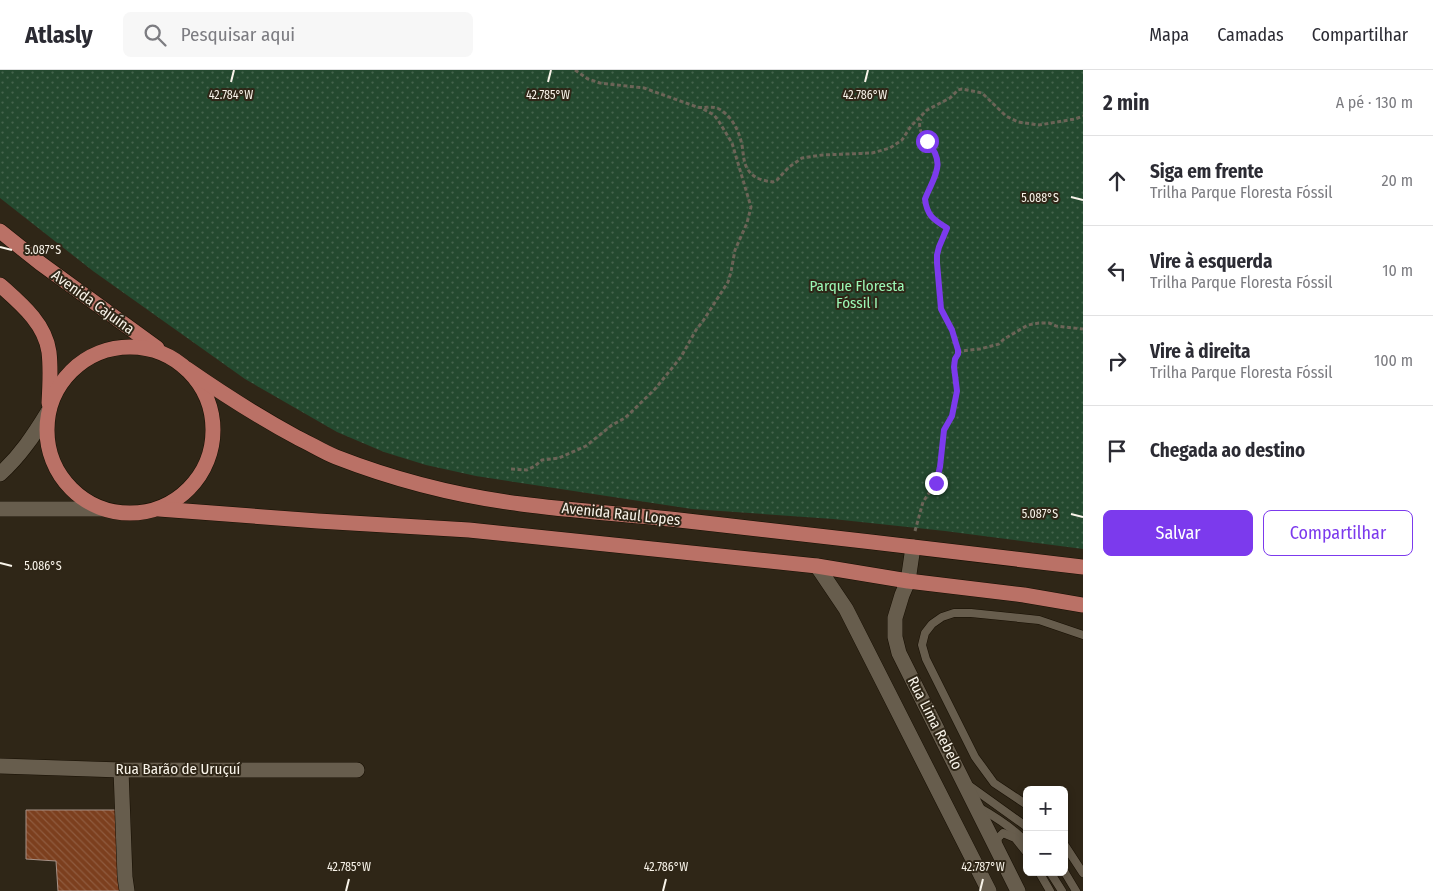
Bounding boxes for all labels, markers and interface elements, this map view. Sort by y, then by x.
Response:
search box [123,12,473,57]
text: Atlasly [25,21,93,49]
icon: search [141,21,169,49]
text: Pesquisar aqui [181,23,295,46]
text: Mapa [1149,24,1189,46]
text: Camadas [1217,24,1284,46]
text: Compartilhar [1312,24,1408,46]
text: 42.784°W [209,88,253,102]
text: 42.785°W [526,88,570,102]
text: 42.786°W [843,88,887,102]
text: 2 min [1103,90,1150,116]
text: A pé · 130 m [1336,93,1413,112]
route start [916,130,939,153]
text: Siga em frente [1150,160,1264,183]
icon: ahead [1103,167,1131,195]
text: 20 m [1382,171,1413,190]
text: Trilha Parque Floresta Fóssil [1150,183,1333,202]
text: 5.088°S [1021,191,1059,205]
text: 5.087°S [25,243,61,257]
text: Vire à esquerda [1150,250,1272,273]
icon: left [1103,257,1131,285]
text: 10 m [1382,261,1413,280]
street label: Avenida Cajuína [48,266,138,338]
text: Trilha Parque Floresta Fóssil [1150,273,1333,292]
park label: Parque Floresta Fóssil I [809,277,905,312]
text: Vire à direita [1150,340,1251,363]
icon: right [1103,347,1131,375]
text: 100 m [1374,351,1413,370]
text: Trilha Parque Floresta Fóssil [1150,363,1333,382]
icon: arrive [1103,437,1131,465]
text: Chegada ao destino [1150,439,1305,462]
route end [925,472,948,495]
street label: Avenida Raul Lopes [561,499,681,529]
text: 5.087°S [1022,507,1058,521]
button: Salvar [1103,510,1253,556]
button: Compartilhar [1263,510,1413,556]
text: 5.086°S [24,559,62,573]
street label: Rua Lima Rebelo [904,673,966,773]
street label: Rua Barão de Uruçuí [116,760,241,778]
map controls [1023,786,1068,876]
button: + [1023,786,1068,831]
button: − [1023,831,1068,876]
text: 42.785°W [327,860,371,874]
text: 42.786°W [644,860,688,874]
text: 42.787°W [961,860,1005,874]

